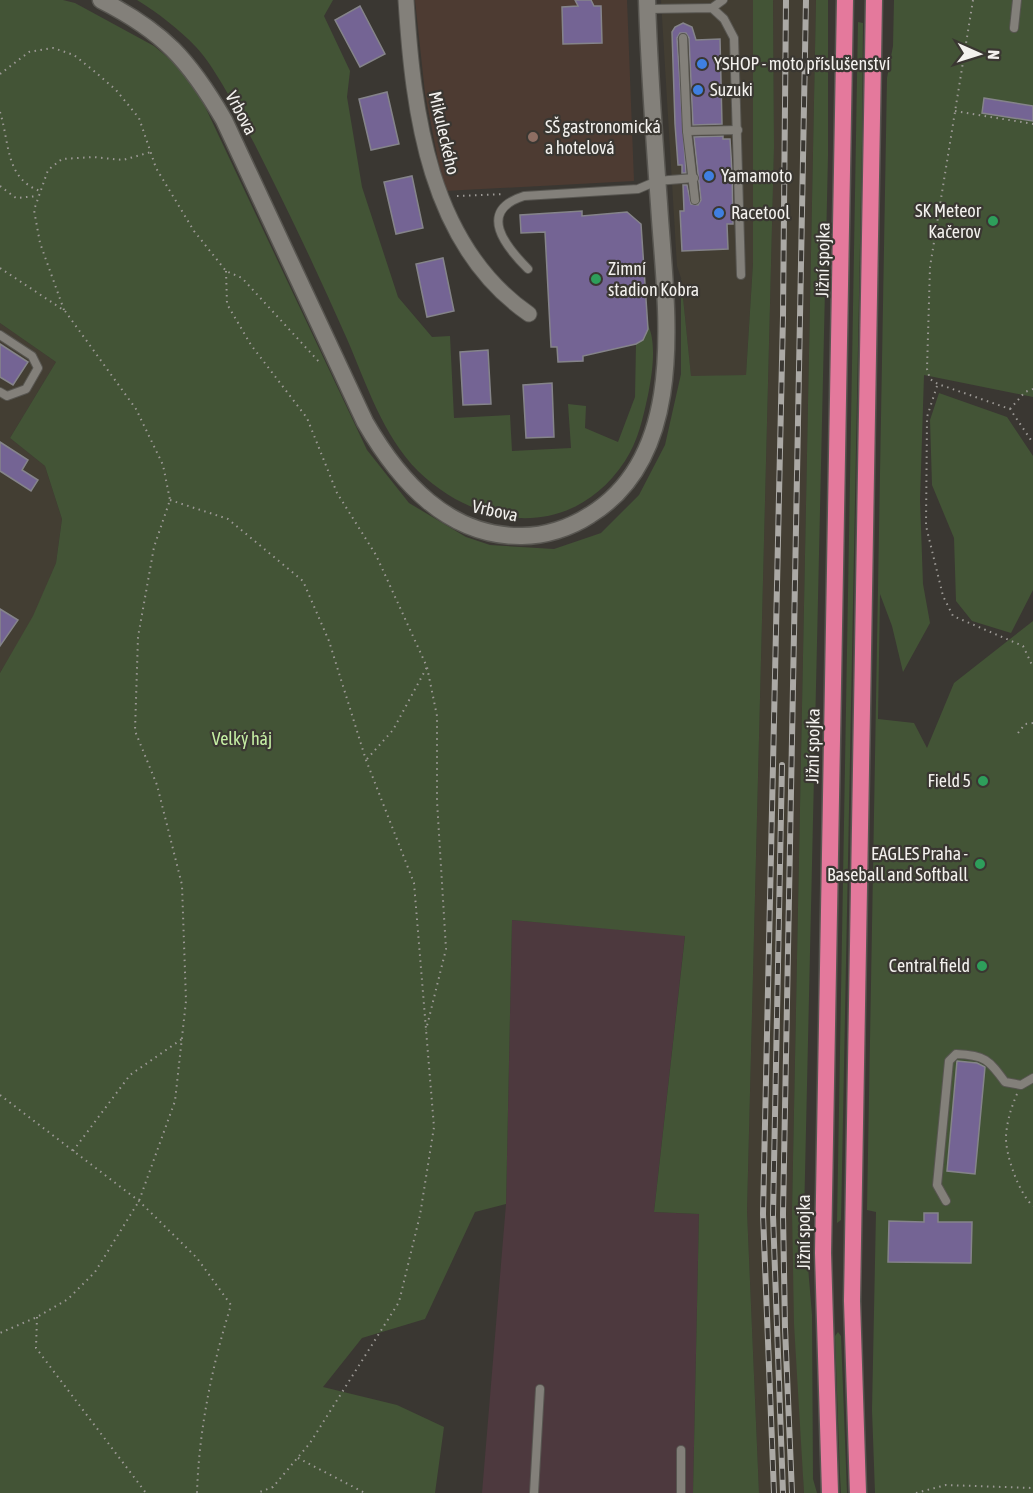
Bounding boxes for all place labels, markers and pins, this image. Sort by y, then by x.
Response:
place label: YSHOP - moto příslušenství [714,53,890,74]
marker: YSHOP - moto příslušenství [695,57,709,71]
place label: Suzuki [710,79,753,100]
marker: Suzuki [691,83,705,97]
place label: SŠ gastronomická a hotelová [545,116,661,158]
marker: SŠ gastronomická a hotelová [526,130,540,144]
place label: Yamamoto [721,165,793,186]
marker: Yamamoto [702,169,716,183]
place label: SK Meteor Kačerov [915,200,982,242]
place label: Racetool [731,202,790,223]
marker: Racetool [712,206,726,220]
marker: SK Meteor Kačerov [986,214,1000,228]
place label: Zimní stadion Kobra [608,258,699,300]
marker: Zimní stadion Kobra [589,272,603,286]
place label: Field 5 [927,770,971,791]
marker: Field 5 [976,774,990,788]
place label: EAGLES Praha - Baseball and Softball [827,843,968,885]
marker: EAGLES Praha - Baseball and Softball [973,857,987,871]
place label: Central field [889,955,970,976]
marker: Central field [975,959,989,973]

